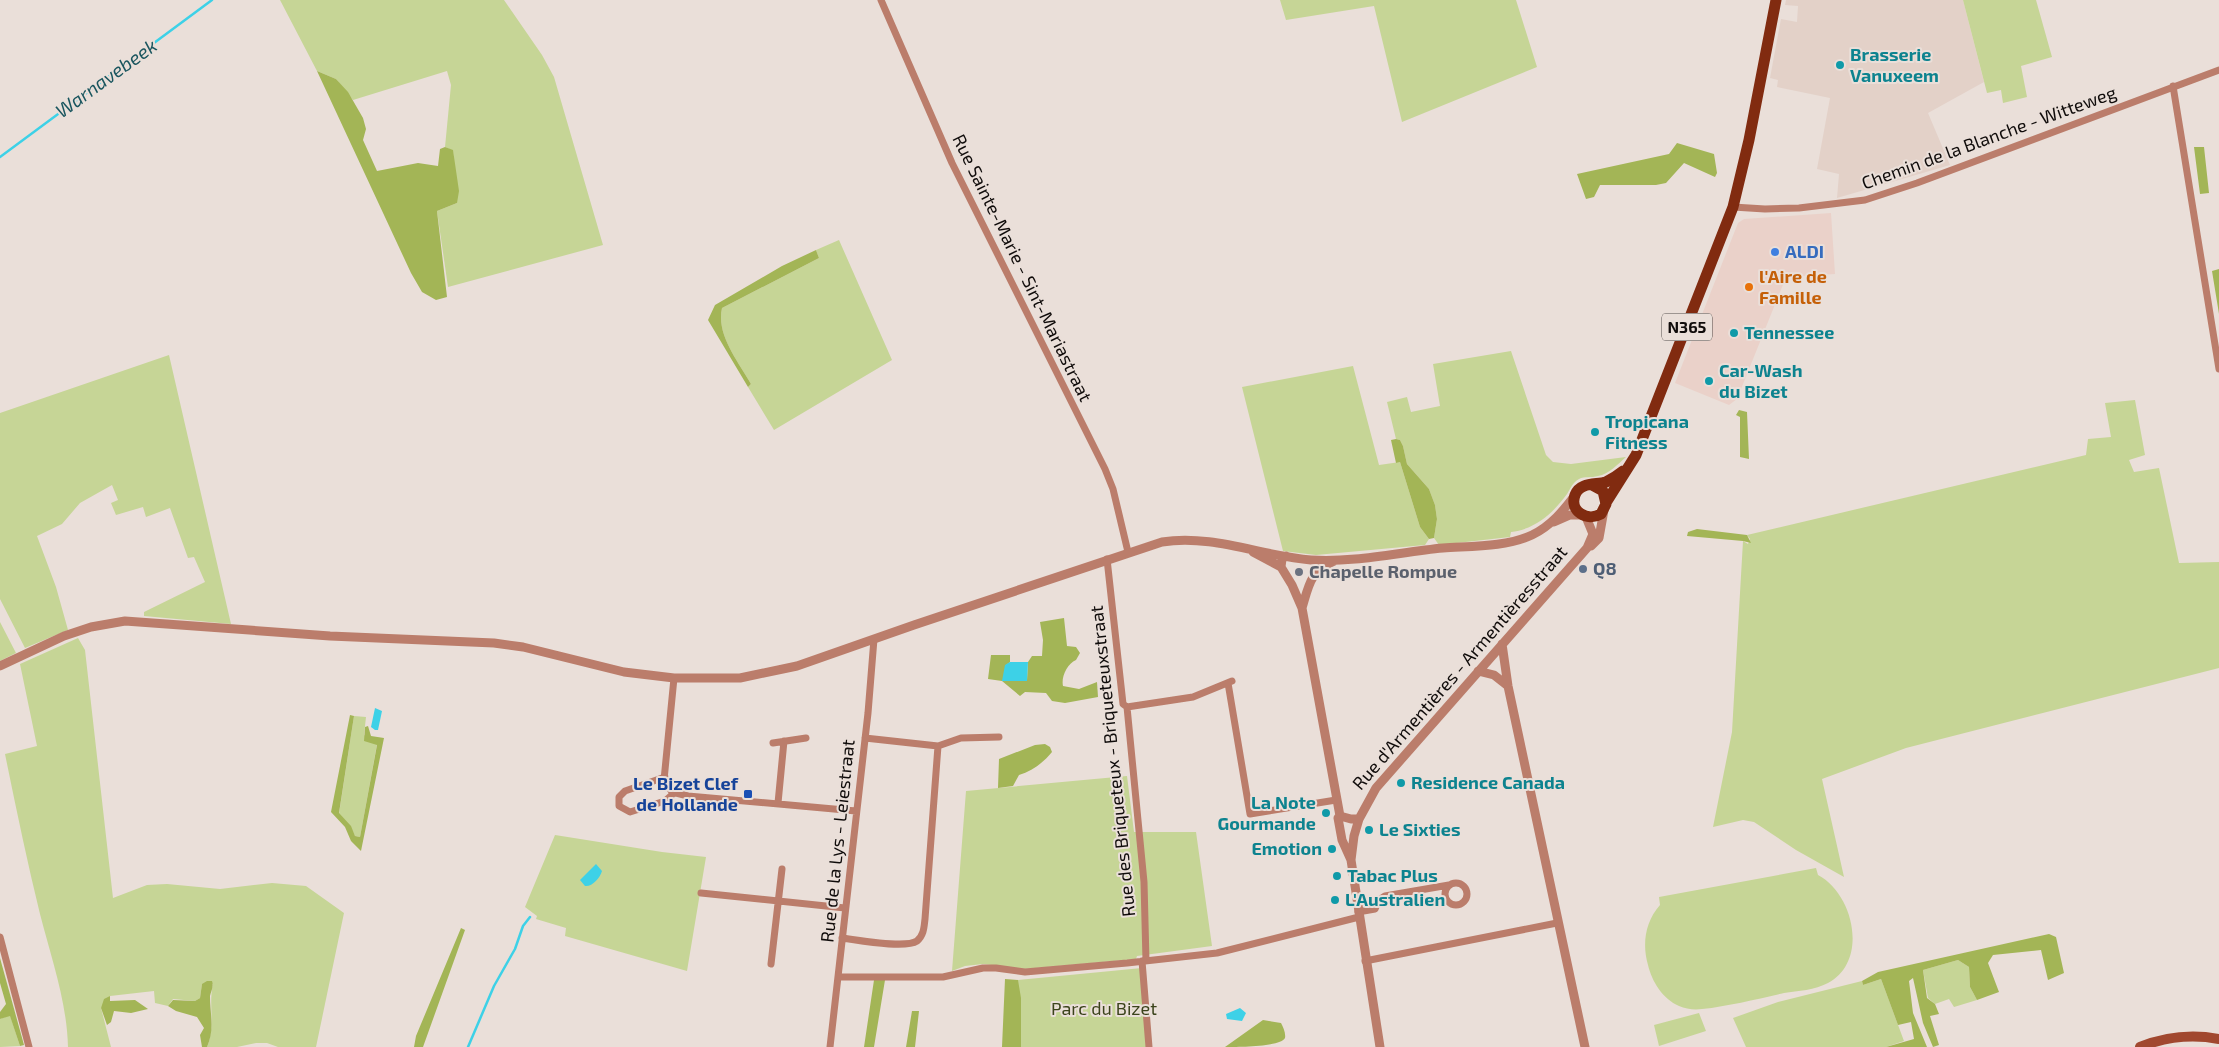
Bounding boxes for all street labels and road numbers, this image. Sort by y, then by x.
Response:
street label: Chemin de la Blanche - Witteweg [1858,81,2119,193]
street label: Rue Sainte-Marie - Sint-Mariastraat [948,130,1097,405]
road number: N365 [1662,314,1712,341]
street label: Rue d'Armentières - Armentièresstraat [1347,541,1571,794]
street label: Rue des Briqueteux - Briqueteuxstraat [1085,604,1139,918]
street label: Rue de la Lys - Leiestraat [815,738,859,943]

